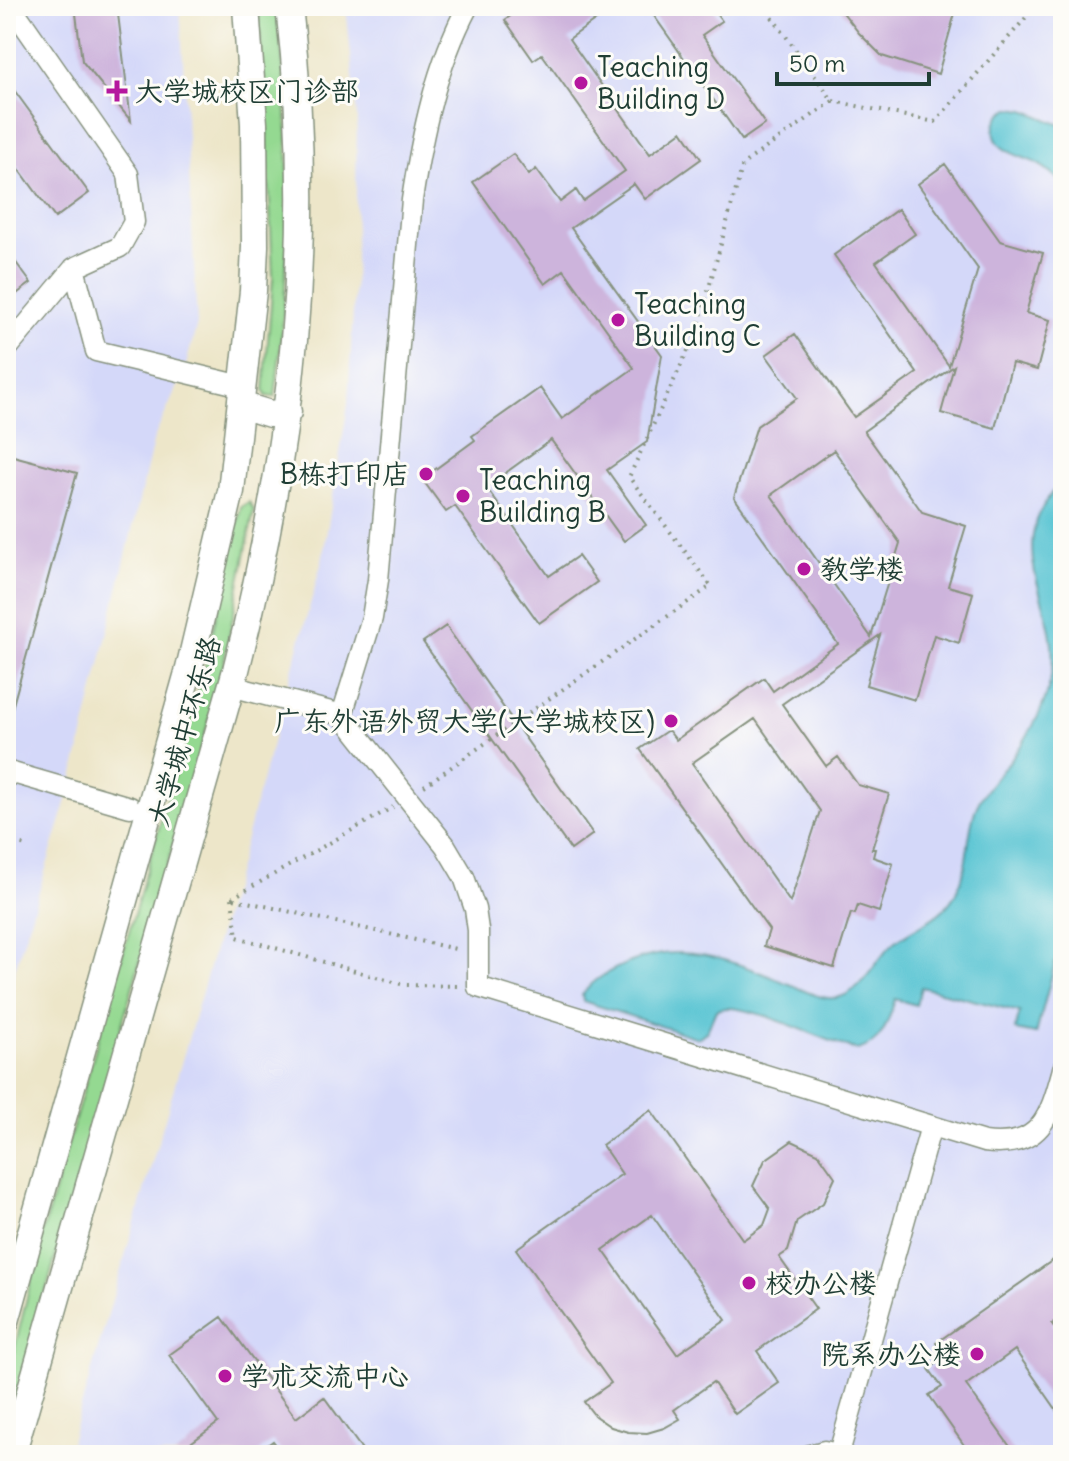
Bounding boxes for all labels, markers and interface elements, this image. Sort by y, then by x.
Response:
scale bar [777,36,929,86]
text: 50 m [789,48,845,78]
place label: Teaching Building D [597,49,725,117]
place label: 大学城校区门诊部 [135,73,359,109]
marker: Teaching Building D [572,74,590,92]
marker: 大学城校区门诊部 [106,80,128,102]
place label: Teaching Building C [634,286,761,354]
marker: Teaching Building C [609,311,627,329]
place label: B栋打印店 [280,456,410,492]
place label: Teaching Building B [479,462,606,530]
marker: B栋打印店 [417,465,435,483]
marker: Teaching Building B [454,487,472,505]
place label: 教学楼 [820,551,904,587]
marker: 教学楼 [795,560,813,578]
street label: 大学城中环东路 [140,632,228,830]
place label: 广东外语外贸大学(大学城校区) [274,703,655,739]
marker: 广东外语外贸大学(大学城校区) [662,712,680,730]
place label: 校办公楼 [765,1265,877,1301]
marker: 校办公楼 [740,1274,758,1292]
place label: 院系办公楼 [821,1336,961,1372]
marker: 院系办公楼 [968,1345,986,1363]
place label: 学术交流中心 [241,1358,409,1394]
marker: 学术交流中心 [216,1367,234,1385]

